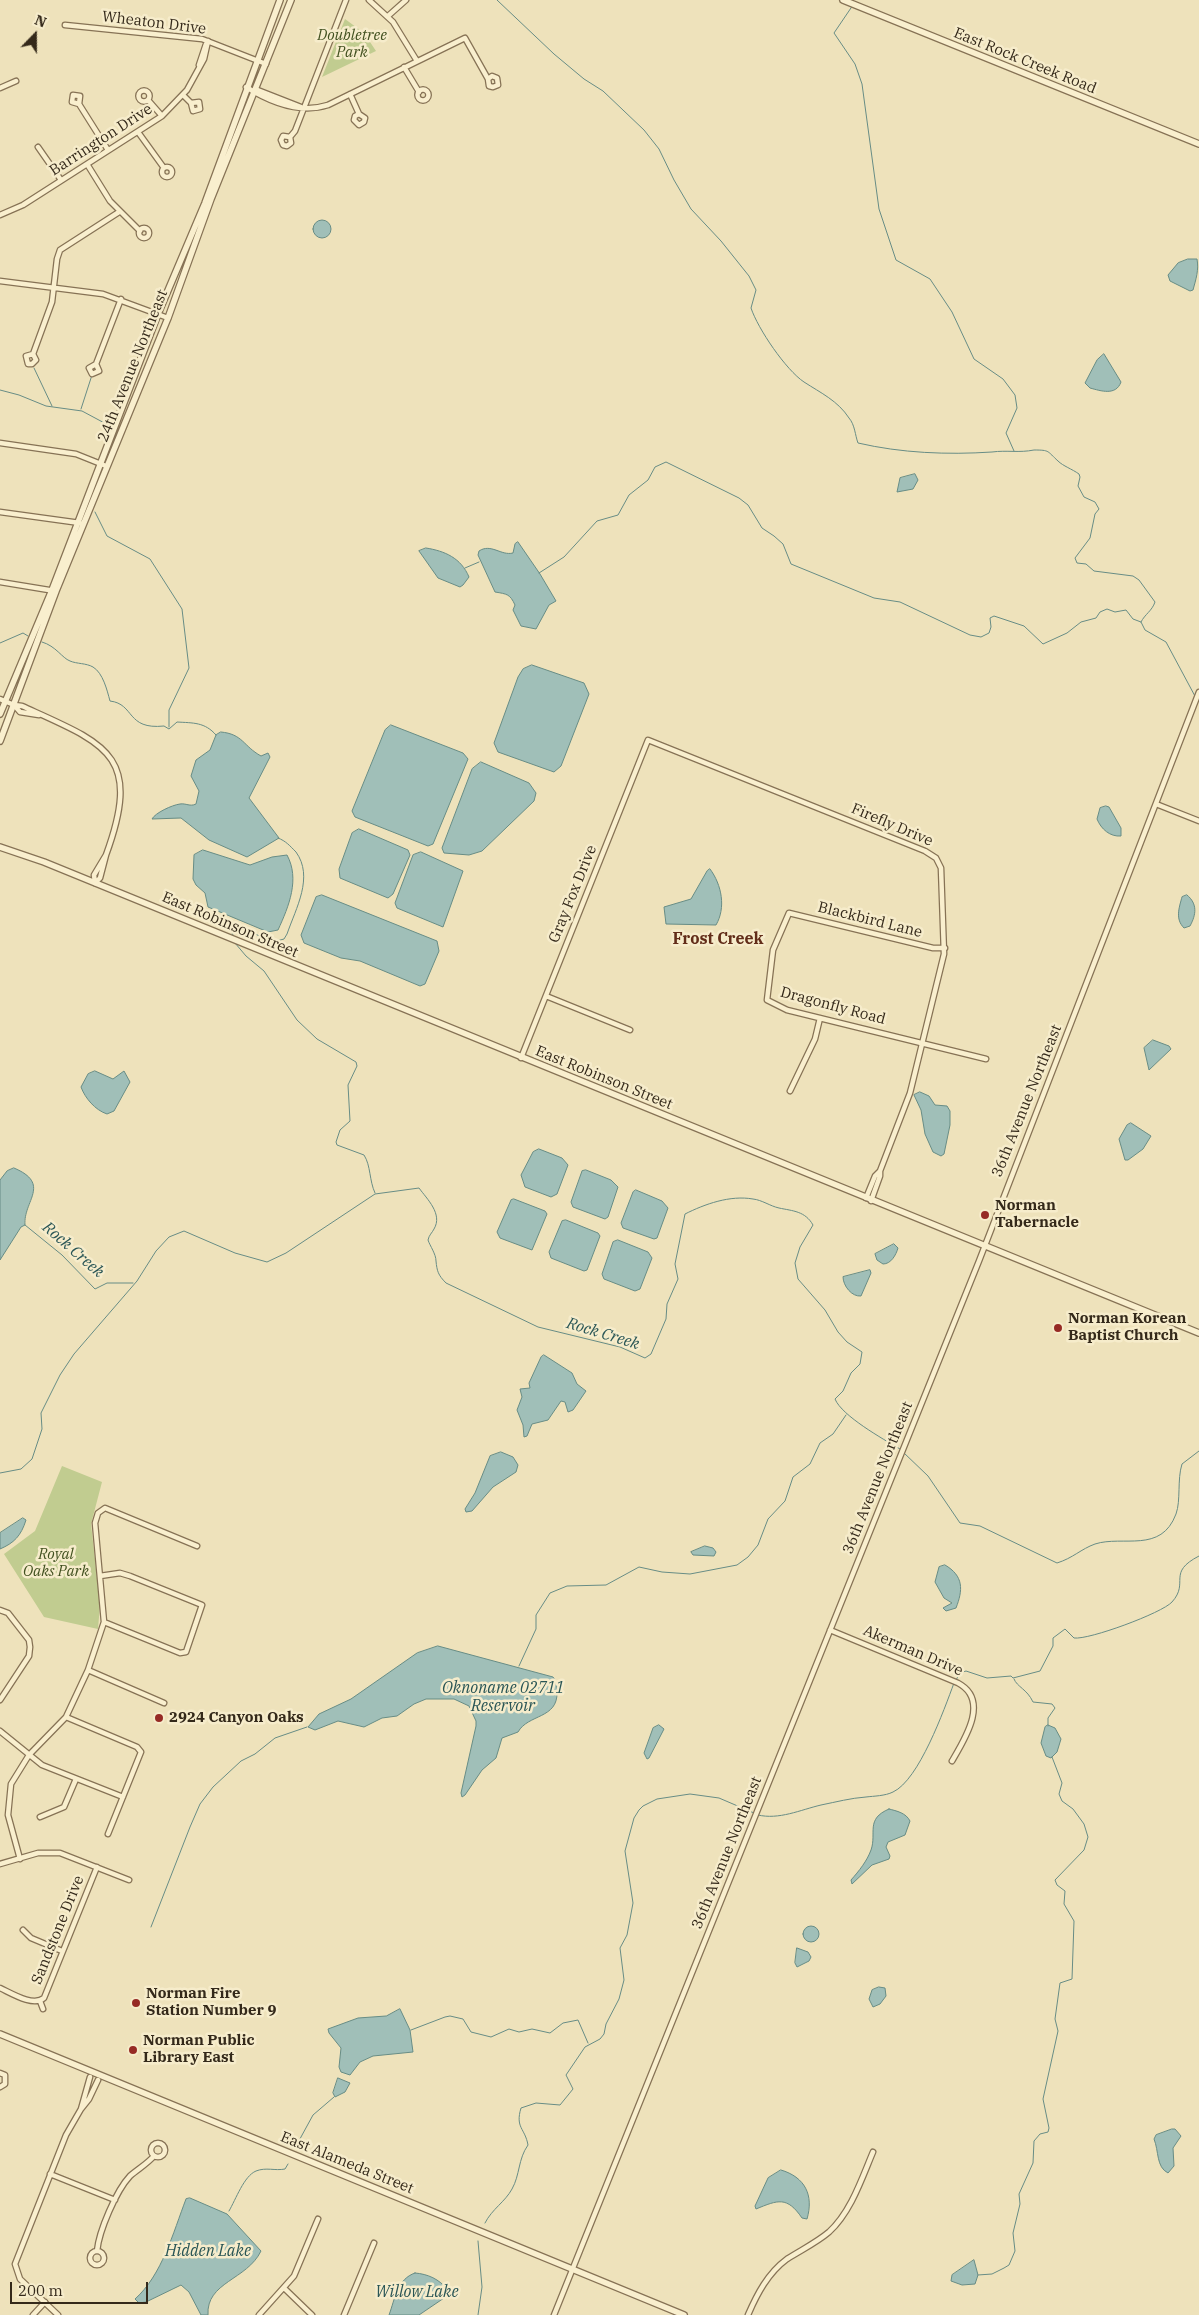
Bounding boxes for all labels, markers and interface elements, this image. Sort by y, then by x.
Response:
street label: Wheaton Drive [101,8,207,38]
north arrow [10,10,60,60]
text: N [32,11,49,32]
street label: East Rock Creek Road [951,24,1099,98]
park label: Doubletree Park [317,27,387,62]
street label: Barrington Drive [46,100,156,180]
street label: 24th Avenue Northeast [94,287,172,445]
street label: Firefly Drive [848,800,936,850]
street label: Gray Fox Drive [545,843,601,945]
street label: East Robinson Street [159,888,301,962]
street label: Blackbird Lane [816,898,924,942]
district label: Frost Creek [672,929,764,949]
street label: Dragonfly Road [778,983,888,1029]
street label: 36th Avenue Northeast [988,1022,1066,1180]
street label: East Robinson Street [533,1042,675,1114]
place label: Norman Tabernacle [995,1197,1079,1232]
marker: Norman Tabernacle [979,1209,991,1221]
water label: Rock Creek [38,1218,108,1282]
place label: Norman Korean Baptist Church [1068,1310,1187,1345]
water label: Rock Creek [564,1314,642,1354]
marker: Norman Korean Baptist Church [1052,1322,1064,1334]
street label: 36th Avenue Northeast [839,1399,917,1557]
park label: Royal Oaks Park [23,1546,89,1581]
street label: Akerman Drive [860,1622,966,1680]
water label: Oknoname 02711 Reservoir [442,1678,564,1716]
place label: 2924 Canyon Oaks [169,1709,304,1727]
marker: 2924 Canyon Oaks [153,1712,165,1724]
street label: 36th Avenue Northeast [688,1774,766,1932]
street label: Sandstone Drive [28,1873,88,1987]
place label: Norman Fire Station Number 9 [146,1985,276,2020]
marker: Norman Fire Station Number 9 [130,1997,142,2009]
place label: Norman Public Library East [143,2032,255,2067]
marker: Norman Public Library East [127,2044,139,2056]
street label: East Alameda Street [278,2128,416,2198]
water label: Hidden Lake [165,2241,251,2261]
scale bar [12,2272,150,2304]
text: 200 m [18,2281,63,2300]
water label: Willow Lake [375,2282,459,2302]

